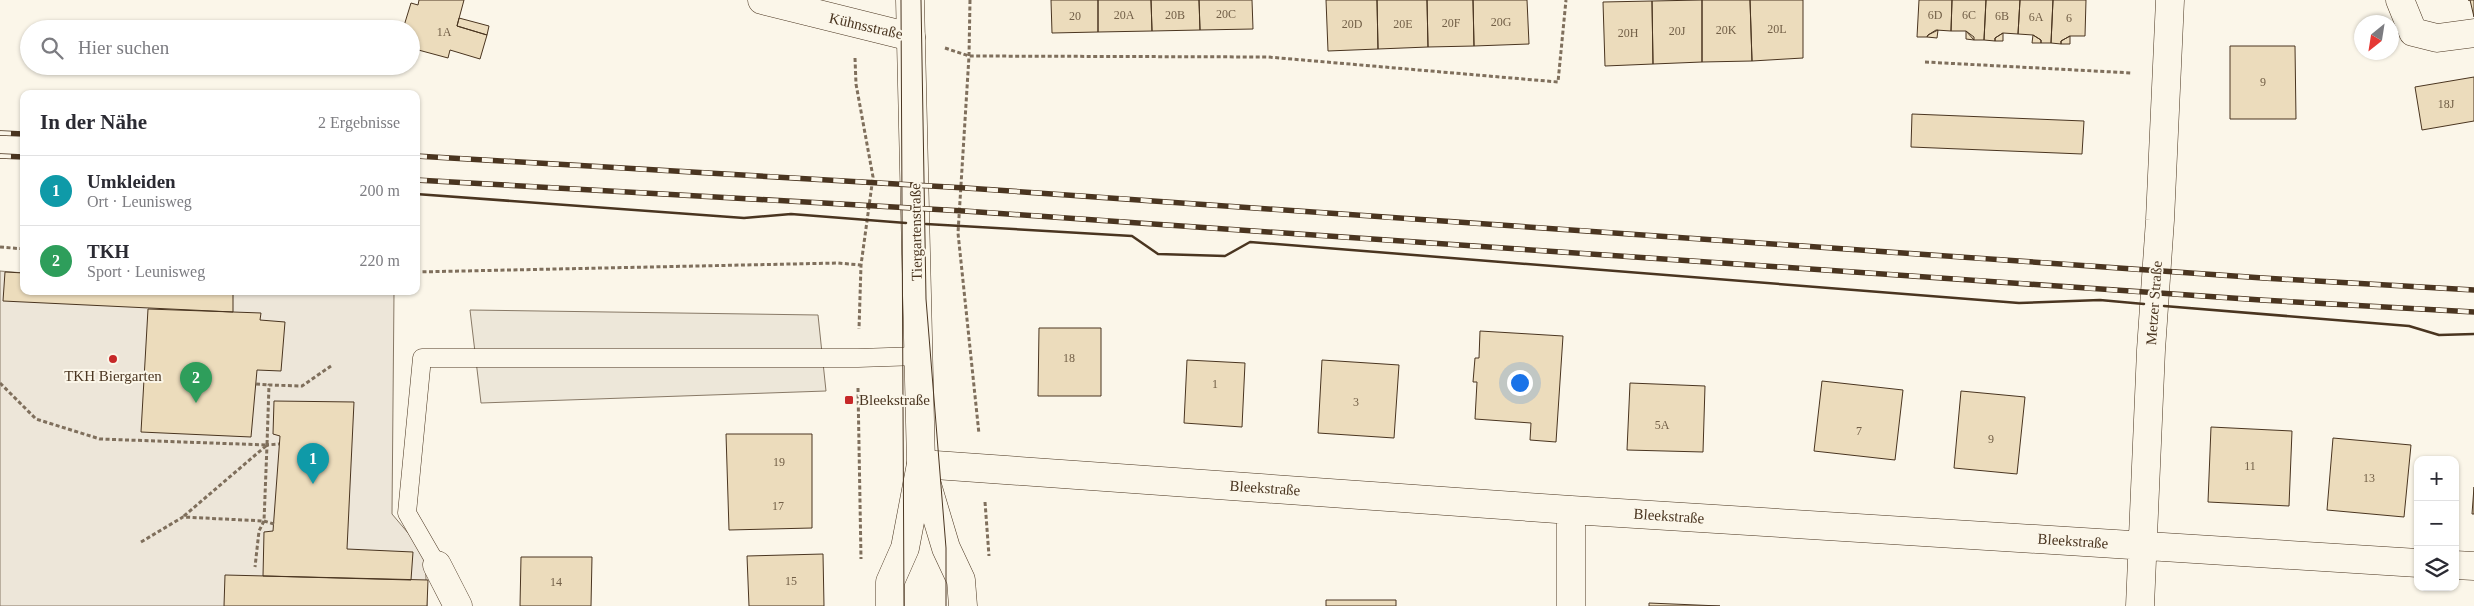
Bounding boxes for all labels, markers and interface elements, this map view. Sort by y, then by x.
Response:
house number: 20C [1216,7,1236,21]
house number: 20A [1114,8,1135,22]
house number: 20B [1165,8,1185,22]
house number: 6D [1928,8,1943,22]
house number: 6C [1962,8,1976,22]
house number: 20 [1069,9,1081,23]
house number: 6B [1995,9,2009,23]
street label: Kühnsstraße [828,10,905,42]
house number: 6A [2029,10,2044,24]
house number: 6 [2066,11,2072,25]
house number: 20G [1491,15,1512,29]
north arrow [2354,15,2399,60]
house number: 20F [1442,16,1461,30]
house number: 20D [1342,17,1363,31]
house number: 20E [1393,17,1413,31]
search box [20,20,420,75]
house number: 20L [1767,22,1787,36]
house number: 20K [1716,23,1737,37]
house number: 20J [1669,24,1686,38]
house number: 1A [437,25,452,39]
house number: 20H [1618,26,1639,40]
icon: search [38,34,66,62]
text: Hier suchen [78,37,169,58]
house number: 9 [2260,75,2266,89]
house number: 18J [2438,97,2455,111]
text: In der Nähe [40,110,147,134]
text: 2 Ergebnisse [318,114,400,131]
text: Umkleiden [87,171,176,192]
text: 1 [52,182,60,199]
text: 200 m [360,182,400,199]
street label: Tiergartenstraße [907,183,925,281]
text: Ort · Leunisweg [87,193,192,210]
text: TKH [87,241,129,262]
text: 2 [52,252,60,269]
text: 220 m [360,252,400,269]
street label: Metzer Straße [2143,260,2165,346]
text: Sport · Leunisweg [87,263,205,280]
house number: 18 [1063,351,1075,365]
marker: TKH Biergarten [107,353,119,365]
pin: 2 [180,362,212,403]
place label: TKH Biergarten [64,368,162,384]
your location [1507,370,1533,396]
house number: 1 [1212,377,1218,391]
place label: Bleekstraße [859,392,930,408]
marker: Bleekstraße [843,394,855,406]
house number: 3 [1353,395,1359,409]
house number: 5A [1655,418,1670,432]
house number: 7 [1856,424,1862,438]
house number: 9 [1988,432,1994,446]
pin: 1 [297,443,329,484]
house number: 19 [773,455,785,469]
map controls [2414,456,2459,591]
button: + [2414,456,2459,501]
house number: 11 [2244,459,2256,473]
house number: 13 [2363,471,2375,485]
street label: Bleekstraße [1229,478,1301,498]
house number: 17 [772,499,784,513]
button: − [2414,501,2459,546]
street label: Bleekstraße [1633,506,1705,526]
street label: Bleekstraße [2037,531,2109,551]
button: layers [2414,546,2459,591]
house number: 15 [785,574,797,588]
house number: 14 [550,575,562,589]

